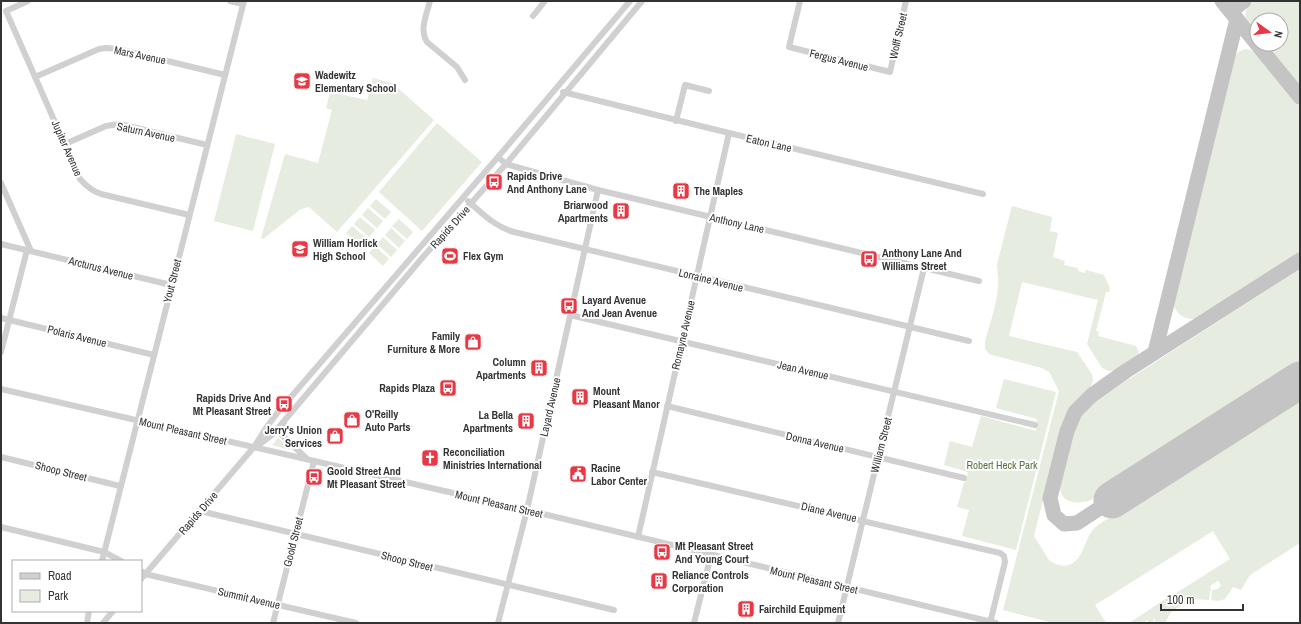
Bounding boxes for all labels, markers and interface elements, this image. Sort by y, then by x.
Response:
street label: Wolff Street [886,11,910,60]
north arrow [1249,12,1289,52]
text: N [1271,30,1286,39]
street label: Mars Avenue [113,43,167,67]
street label: Fergus Avenue [808,46,870,74]
place label: Wadewitz Elementary School [315,68,396,95]
school or university icon: Wadewitz Elementary School [292,71,312,91]
street label: Jupiter Avenue [48,118,86,178]
street label: Saturn Avenue [116,119,176,145]
street label: Eaton Lane [745,131,793,155]
place label: Rapids Drive And Anthony Lane [507,169,587,196]
bus stop icon: Rapids Drive And Anthony Lane [484,172,504,192]
building icon: The Maples [671,181,691,201]
place label: The Maples [694,184,743,198]
place label: Briarwood Apartments [558,198,608,225]
building icon: Briarwood Apartments [611,201,631,221]
street label: Rapids Drive [427,203,473,251]
street label: Anthony Lane [707,210,766,236]
place label: William Horlick High School [313,236,379,263]
school or university icon: William Horlick High School [290,239,310,259]
sports icon: Flex Gym [440,246,460,266]
place label: Anthony Lane And Williams Street [882,246,962,273]
place label: Flex Gym [463,249,504,263]
bus stop icon: Anthony Lane And Williams Street [859,249,879,269]
street label: Arcturus Avenue [66,253,135,283]
street label: Yout Street [160,257,184,304]
street label: Lorraine Avenue [677,265,745,295]
place label: Layard Avenue And Jean Avenue [582,293,657,320]
bus stop icon: Layard Avenue And Jean Avenue [559,296,579,316]
street label: Romayne Avenue [668,299,698,371]
street label: Polaris Avenue [46,322,108,350]
place label: Family Furniture & More [387,329,460,356]
shop icon: Family Furniture & More [463,332,483,352]
place label: Column Apartments [476,355,526,382]
street label: Jean Avenue [776,357,830,383]
building icon: Column Apartments [529,358,549,378]
street label: Layard Avenue [536,376,564,438]
bus stop icon: Rapids Plaza [438,378,458,398]
place label: Rapids Plaza [379,381,435,395]
place label: Mount Pleasant Manor [593,384,660,411]
building icon: Mount Pleasant Manor [570,387,590,407]
place label: Rapids Drive And Mt Pleasant Street [193,391,271,418]
bus stop icon: Rapids Drive And Mt Pleasant Street [274,394,294,414]
place label: O'Reilly Auto Parts [365,407,411,434]
place label: La Bella Apartments [463,408,513,435]
shop icon: O'Reilly Auto Parts [342,410,362,430]
building icon: La Bella Apartments [516,411,536,431]
street label: Mount Pleasant Street [138,414,229,448]
street label: William Street [867,415,895,474]
place label: Jerry's Union Services [265,423,322,450]
shop icon: Jerry's Union Services [325,426,345,446]
street label: Donna Avenue [785,429,845,455]
place label: Reconciliation Ministries International [443,445,542,472]
church icon: Reconciliation Ministries International [420,448,440,468]
street label: Shoop Street [34,458,89,484]
park label: Robert Heck Park [966,458,1038,472]
place label: Racine Labor Center [591,461,648,488]
place label: Goold Street And Mt Pleasant Street [327,464,405,491]
public building icon: Racine Labor Center [568,464,588,484]
bus stop icon: Goold Street And Mt Pleasant Street [304,467,324,487]
street label: Mount Pleasant Street [454,487,545,521]
street label: Rapids Drive [175,489,221,537]
street label: Diane Avenue [800,499,858,525]
street label: Goold Street [280,515,306,568]
place label: Mt Pleasant Street And Young Court [675,539,753,566]
bus stop icon: Mt Pleasant Street And Young Court [652,542,672,562]
street label: Shoop Street [380,548,435,574]
legend [12,560,142,612]
street label: Mount Pleasant Street [769,563,860,597]
text: Road [48,568,72,584]
place label: Reliance Controls Corporation [672,568,749,595]
building icon: Reliance Controls Corporation [649,571,669,591]
street label: Summit Avenue [216,584,282,612]
scale bar [1161,586,1243,612]
text: Park [48,588,68,604]
text: 100 m [1167,592,1194,608]
building icon: Fairchild Equipment [736,599,756,619]
place label: Fairchild Equipment [759,602,845,616]

